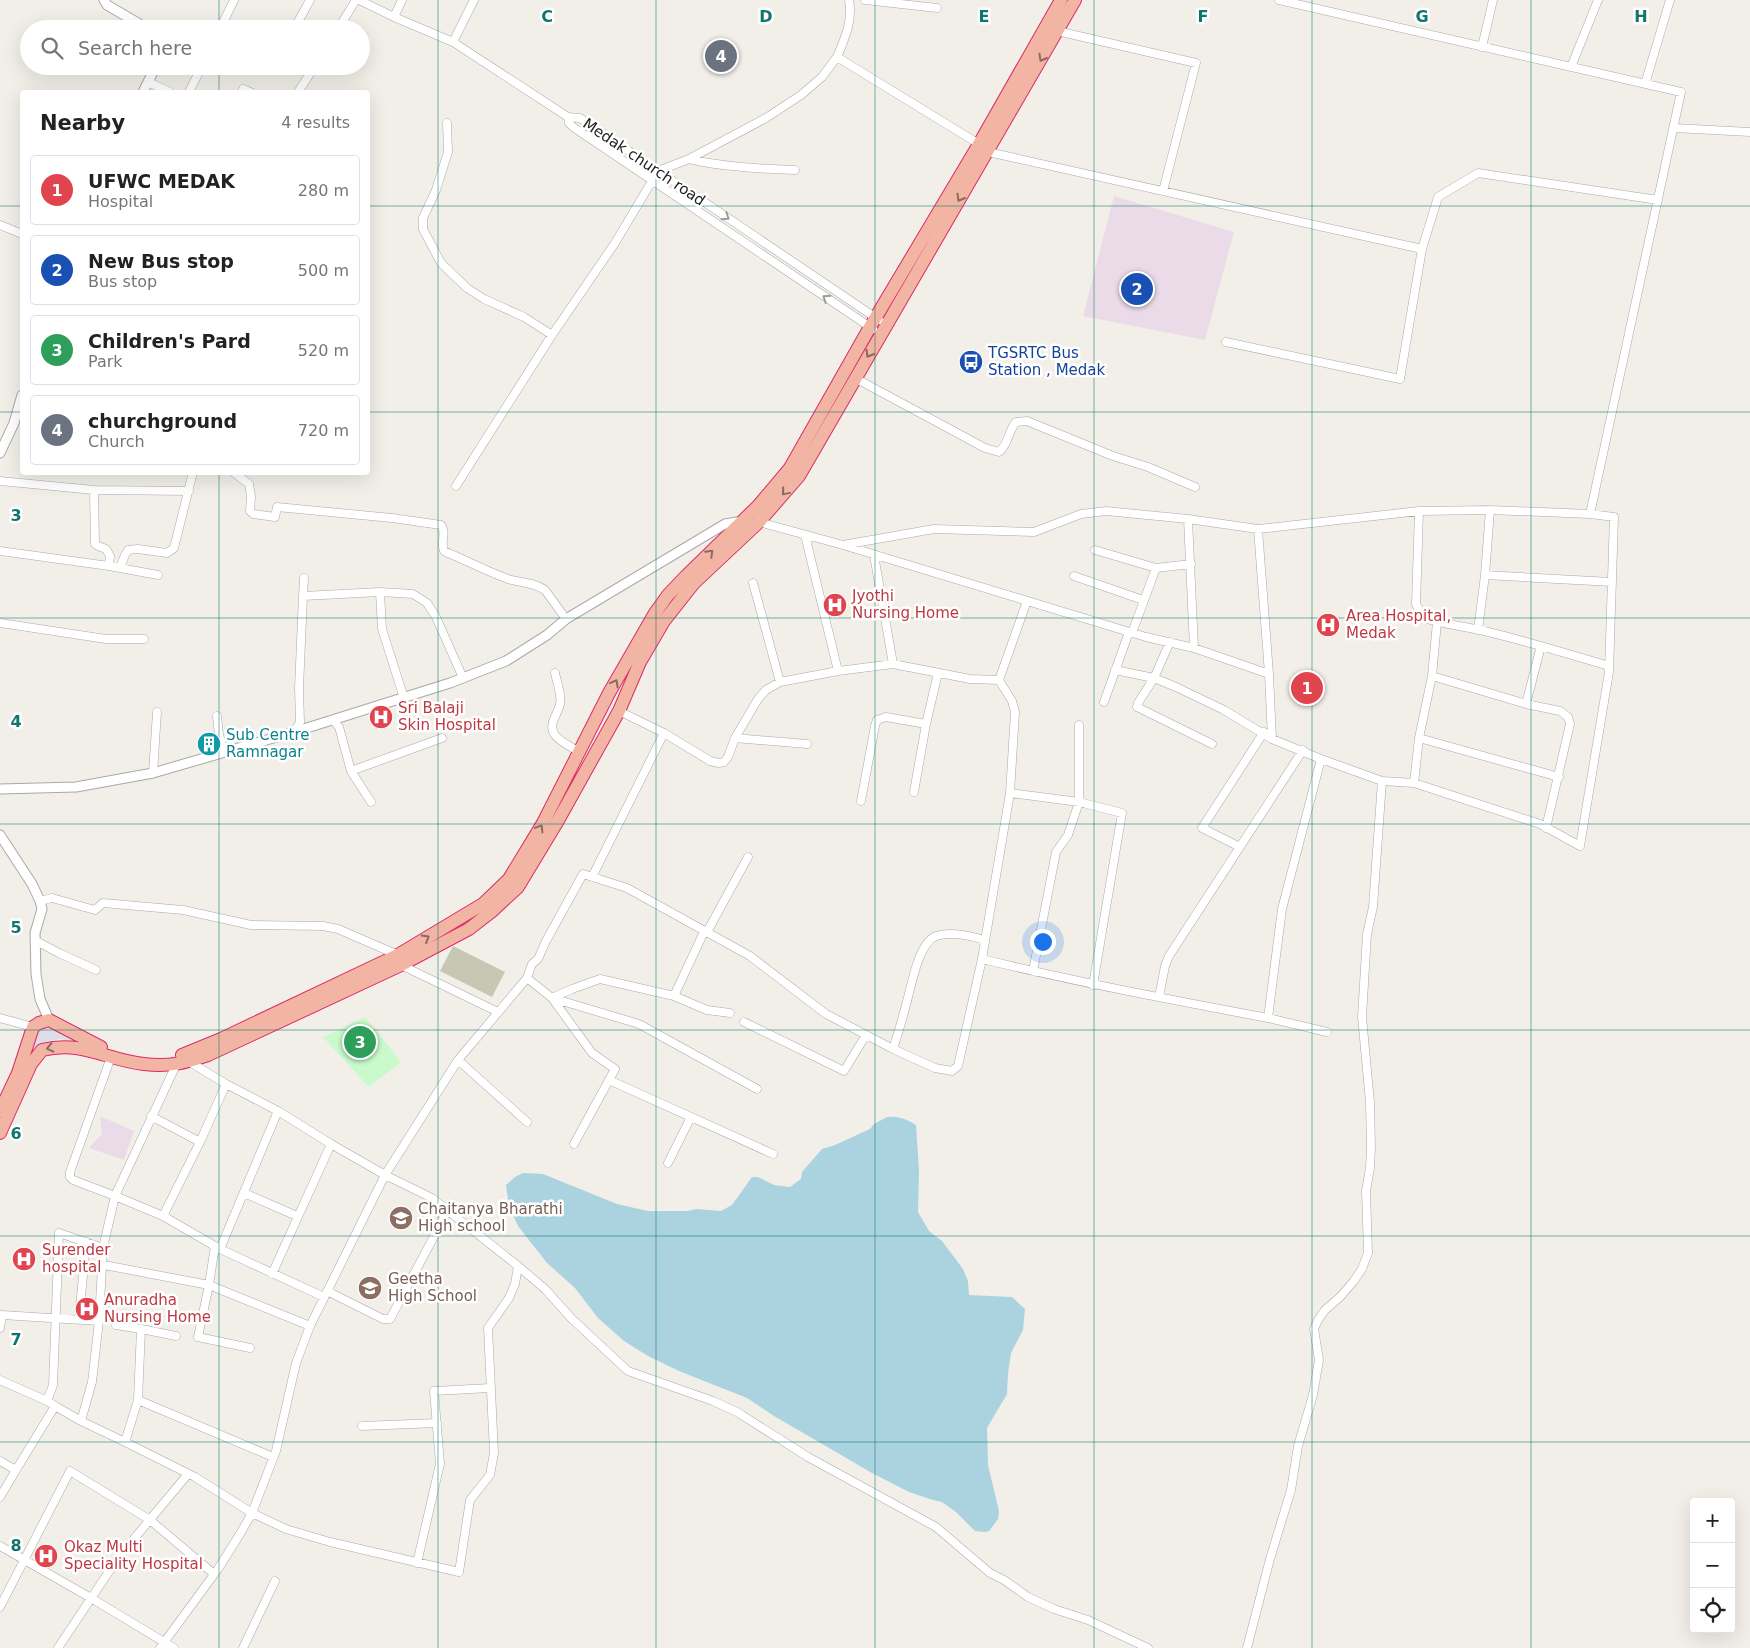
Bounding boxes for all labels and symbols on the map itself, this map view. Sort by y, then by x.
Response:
text: C [541,7,553,26]
text: D [759,7,773,26]
text: E [979,7,989,26]
text: F [1198,7,1208,26]
text: G [1415,7,1429,26]
text: H [1634,7,1648,26]
pin: 4 [705,37,737,75]
one-way arrow [1038,52,1048,61]
street label: Medak church road [579,114,709,210]
one-way arrow [957,193,967,202]
one-way arrow [720,211,730,220]
pin: 2 [1121,270,1153,308]
one-way arrow [822,294,831,304]
place label: TGSRTC Bus Station , Medak [987,344,1106,379]
one-way arrow [866,348,876,357]
bus stop icon: TGSRTC Bus Station , Medak [958,349,984,375]
one-way arrow [782,486,790,495]
text: 3 [10,506,22,525]
one-way arrow [704,549,713,558]
place label: Jyothi Nursing Home [851,587,959,622]
hospital icon: Jyothi Nursing Home [822,592,848,618]
place label: Area Hospital, Medak [1346,607,1451,642]
hospital icon: Area Hospital, Medak [1315,612,1341,638]
pin: 1 [1291,669,1323,707]
one-way arrow [608,679,618,688]
place label: Sri Balaji Skin Hospital [398,699,496,734]
hospital icon: Sri Balaji Skin Hospital [368,704,394,730]
text: 4 [10,712,22,731]
place label: Sub Centre Ramnagar [226,726,309,761]
building icon: Sub Centre Ramnagar [196,731,222,757]
one-way arrow [534,824,544,833]
text: 5 [10,918,22,937]
your location [1030,929,1056,955]
one-way arrow [421,935,430,945]
pin: 3 [344,1023,376,1061]
one-way arrow [46,1042,55,1053]
text: 6 [10,1124,22,1143]
place label: Chaitanya Bharathi High school [418,1200,563,1235]
school or university icon: Chaitanya Bharathi High school [388,1205,414,1231]
place label: Surender hospital [42,1241,111,1276]
hospital icon: Surender hospital [11,1246,37,1272]
place label: Geetha High School [388,1270,477,1305]
school or university icon: Geetha High School [357,1275,383,1301]
place label: Anuradha Nursing Home [104,1291,211,1326]
hospital icon: Anuradha Nursing Home [74,1296,100,1322]
text: 7 [10,1330,22,1349]
text: 8 [10,1536,22,1555]
place label: Okaz Multi Speciality Hospital [64,1538,203,1573]
hospital icon: Okaz Multi Speciality Hospital [33,1543,59,1569]

